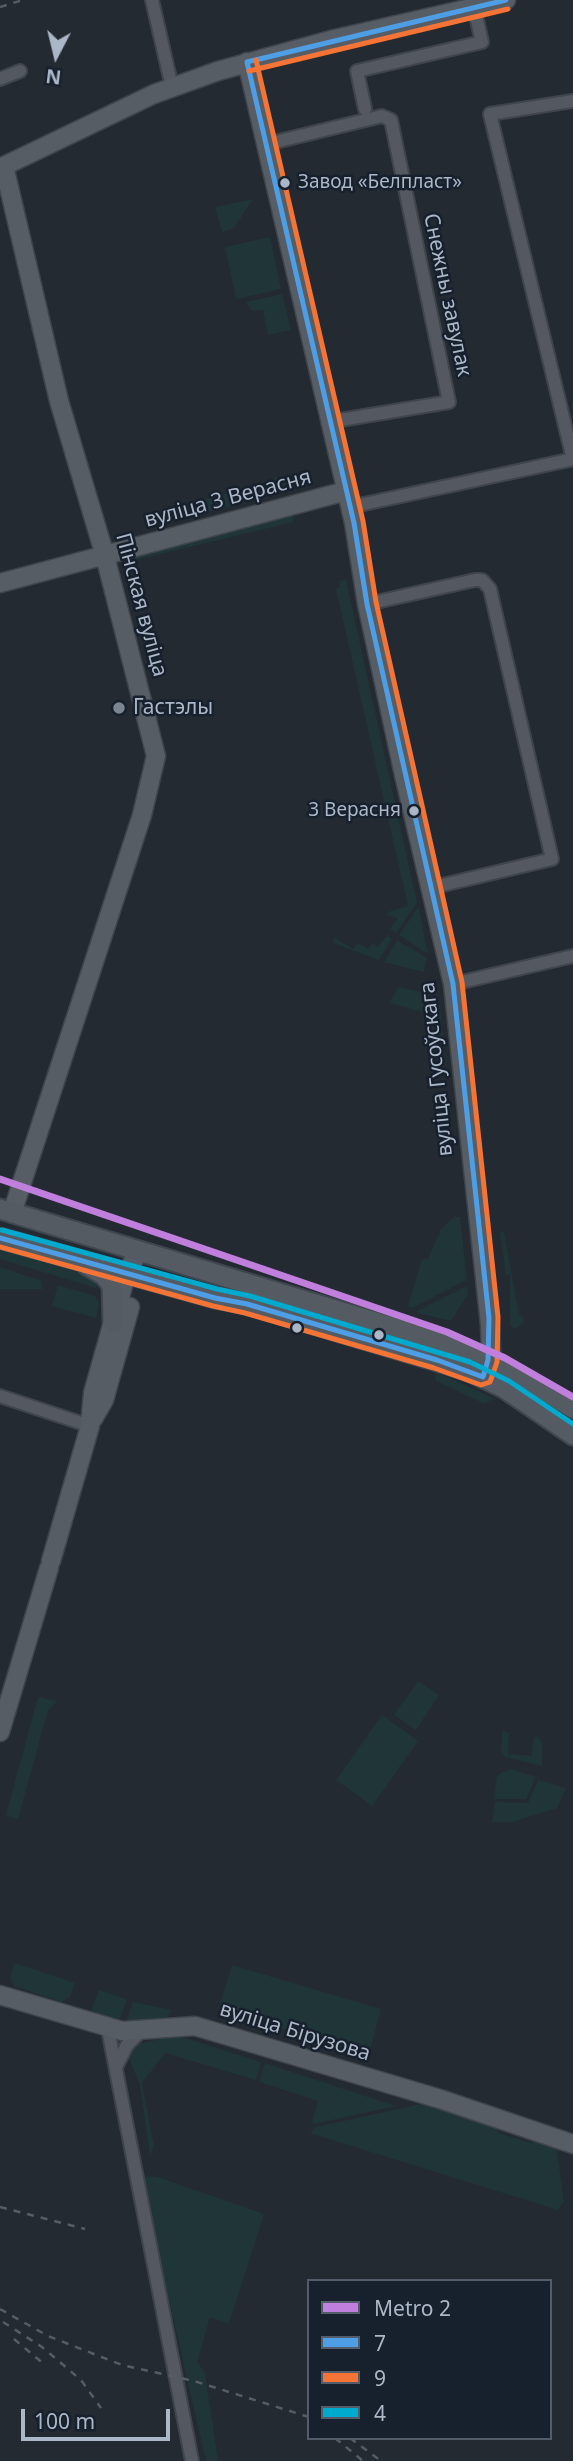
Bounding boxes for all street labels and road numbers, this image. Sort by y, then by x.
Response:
street label: Снежны завулак [417,211,477,379]
street label: вуліца 3 Верасня [142,465,314,533]
street label: Пінская вуліца [110,530,172,680]
street label: вуліца Гусоўскага [415,981,459,1157]
street label: вуліца Бірузова [217,1997,373,2067]

